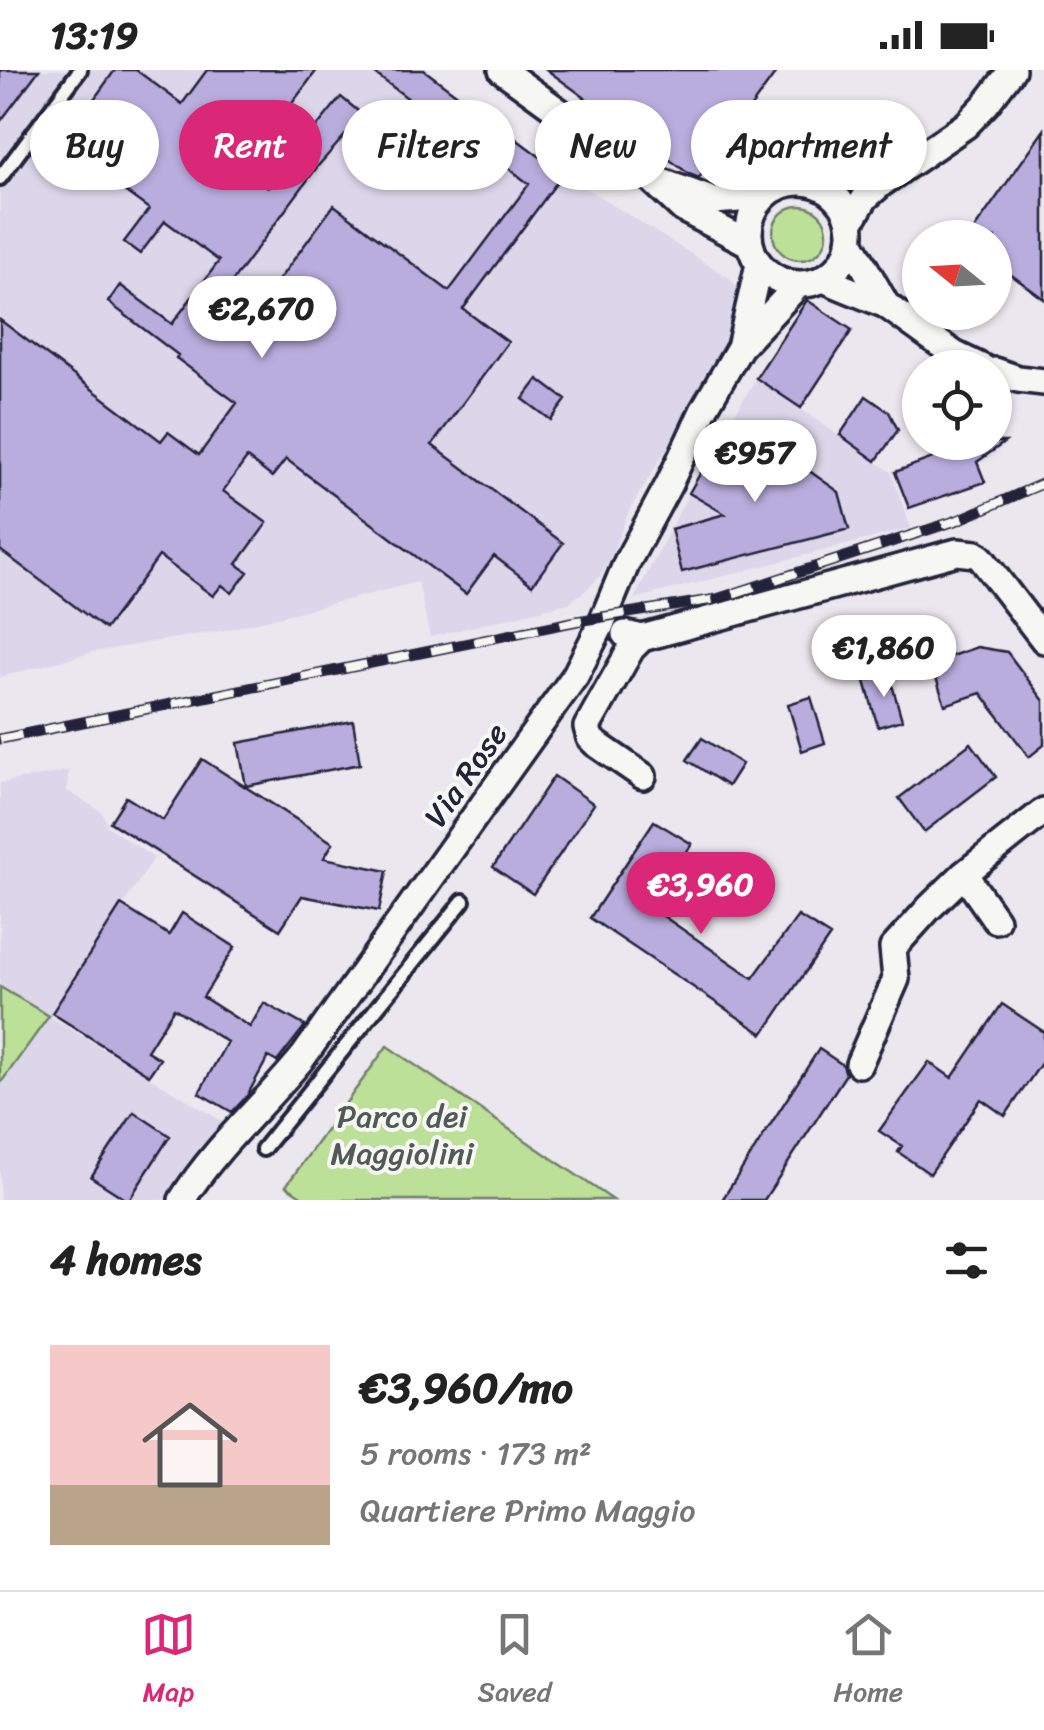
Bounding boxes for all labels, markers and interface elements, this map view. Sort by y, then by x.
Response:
text: 13:19 [50,2,138,69]
chip: Buy [30,100,159,190]
chip: Rent [179,100,322,190]
chip: Filters [342,100,515,190]
chip: New [535,100,671,190]
chip: Apartment [691,100,927,190]
north arrow [902,220,1012,330]
map controls [902,220,1012,460]
pin: €2,670 [181,276,343,361]
text: €2,670 [210,280,315,337]
button: locate [902,350,1012,460]
pin: €957 [696,420,814,505]
text: €957 [716,424,794,481]
pin: €1,860 [803,615,965,700]
text: €1,860 [833,619,935,676]
street label: Via Rose [409,710,523,840]
pin: €3,960 [620,852,782,937]
text: €3,960 [648,856,754,913]
park label: Parco dei Maggiolini [330,1088,475,1182]
text: 4 homes [50,1223,202,1297]
icon: filters [939,1233,994,1288]
text: €3,960/mo [360,1351,573,1425]
icon: home [130,1385,250,1505]
text: 5 rooms · 173 m² [360,1425,591,1482]
text: Quartiere Primo Maggio [360,1482,696,1539]
tab: Map [141,1607,196,1716]
tab: Saved [478,1607,551,1716]
tab: Home [833,1607,903,1716]

